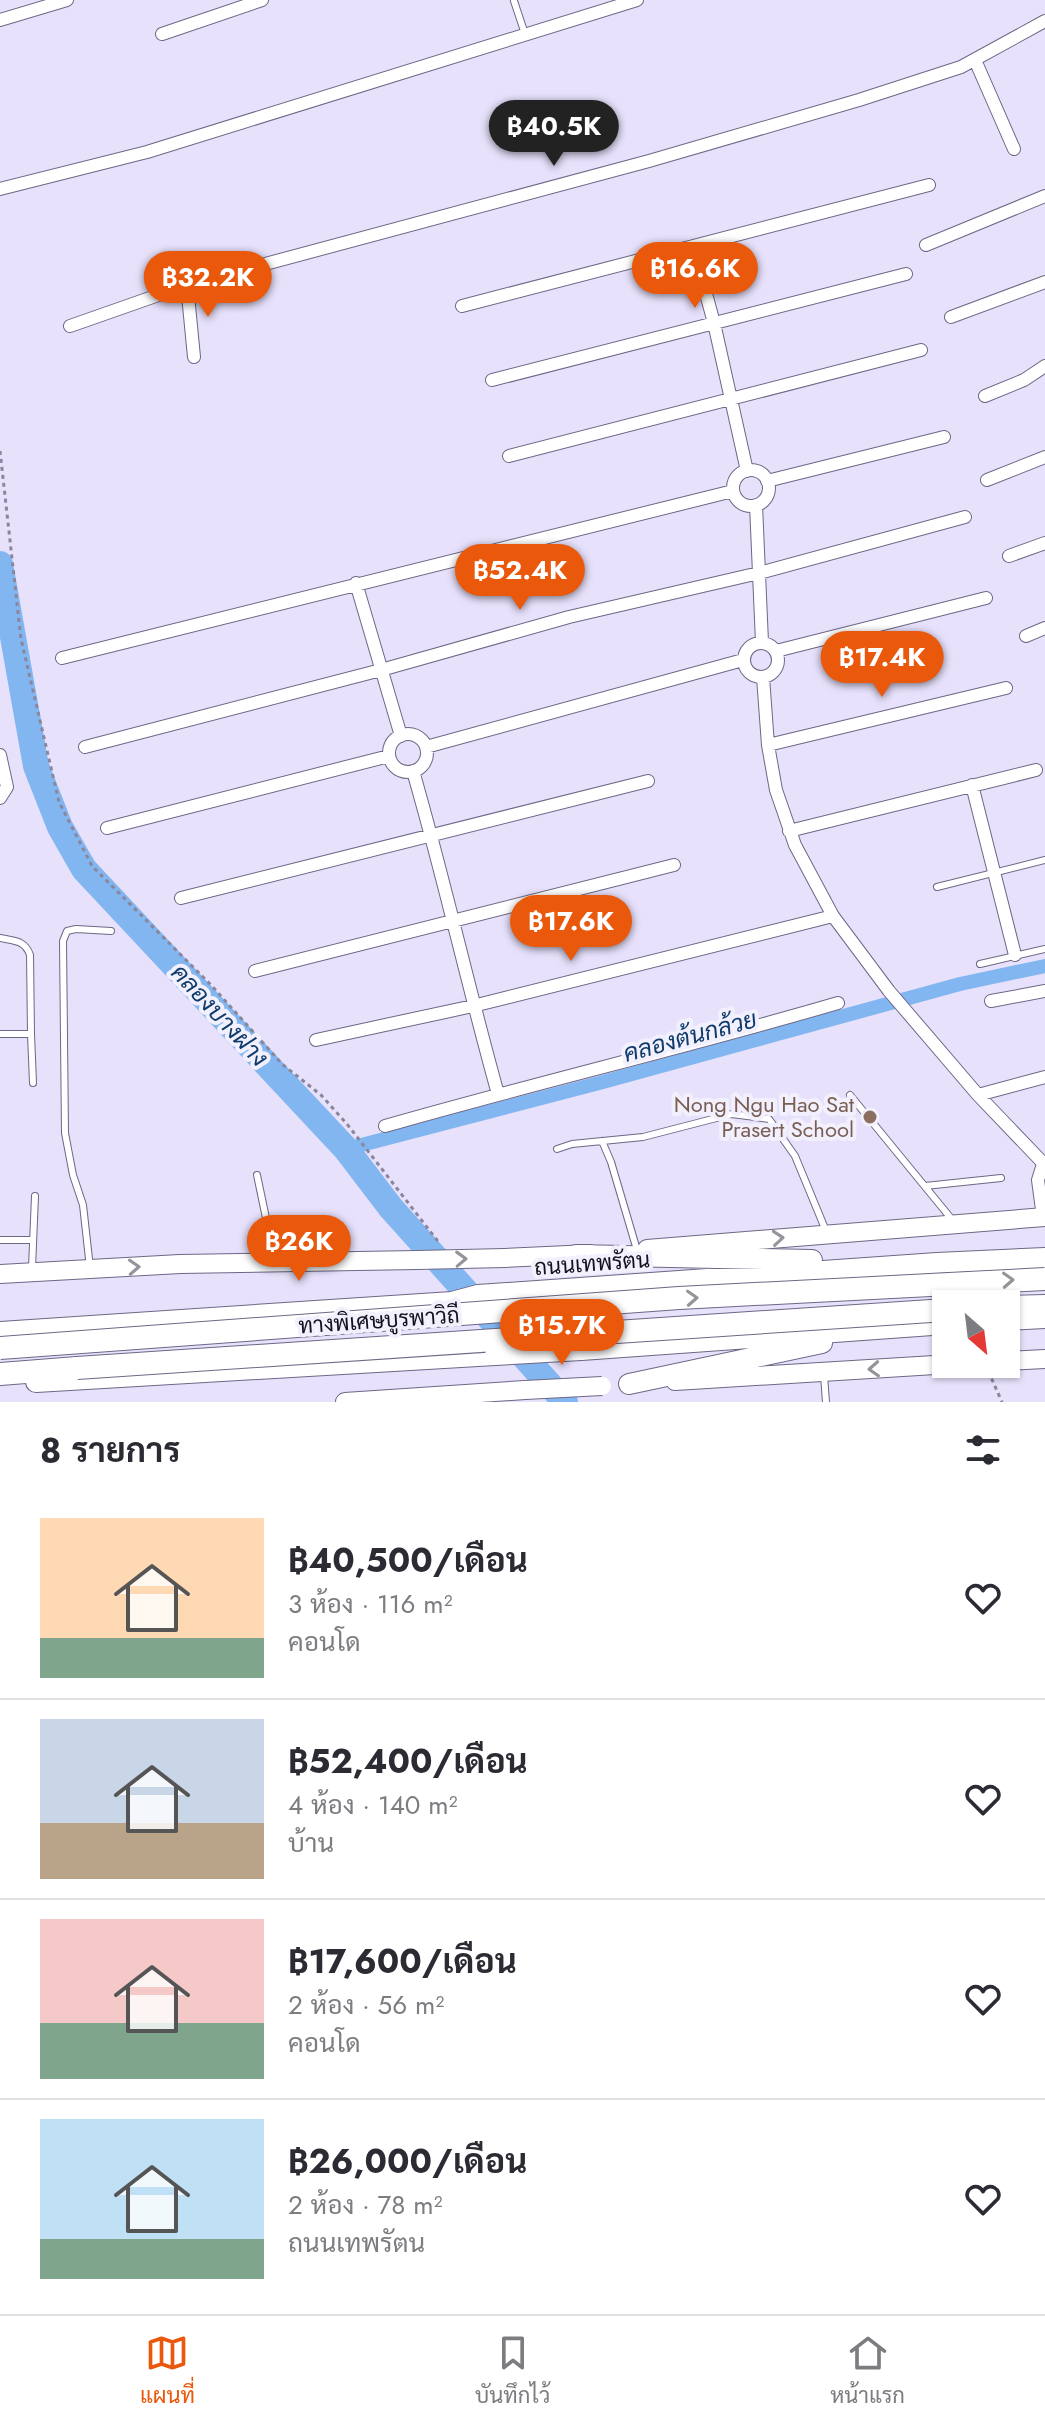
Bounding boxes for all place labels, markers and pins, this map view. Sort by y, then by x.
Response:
pin: ฿40.5K [489,100,619,168]
pin: ฿16.6K [630,242,760,310]
pin: ฿32.2K [143,251,273,319]
pin: ฿52.4K [455,544,585,612]
pin: ฿17.4K [817,631,947,699]
pin: ฿17.6K [506,895,636,963]
place label: Nong Ngu Hao Sat Prasert School [674,1088,855,1145]
marker: Nong Ngu Hao Sat Prasert School [861,1108,879,1126]
pin: ฿26K [252,1215,346,1283]
pin: ฿15.7K [497,1299,627,1367]

